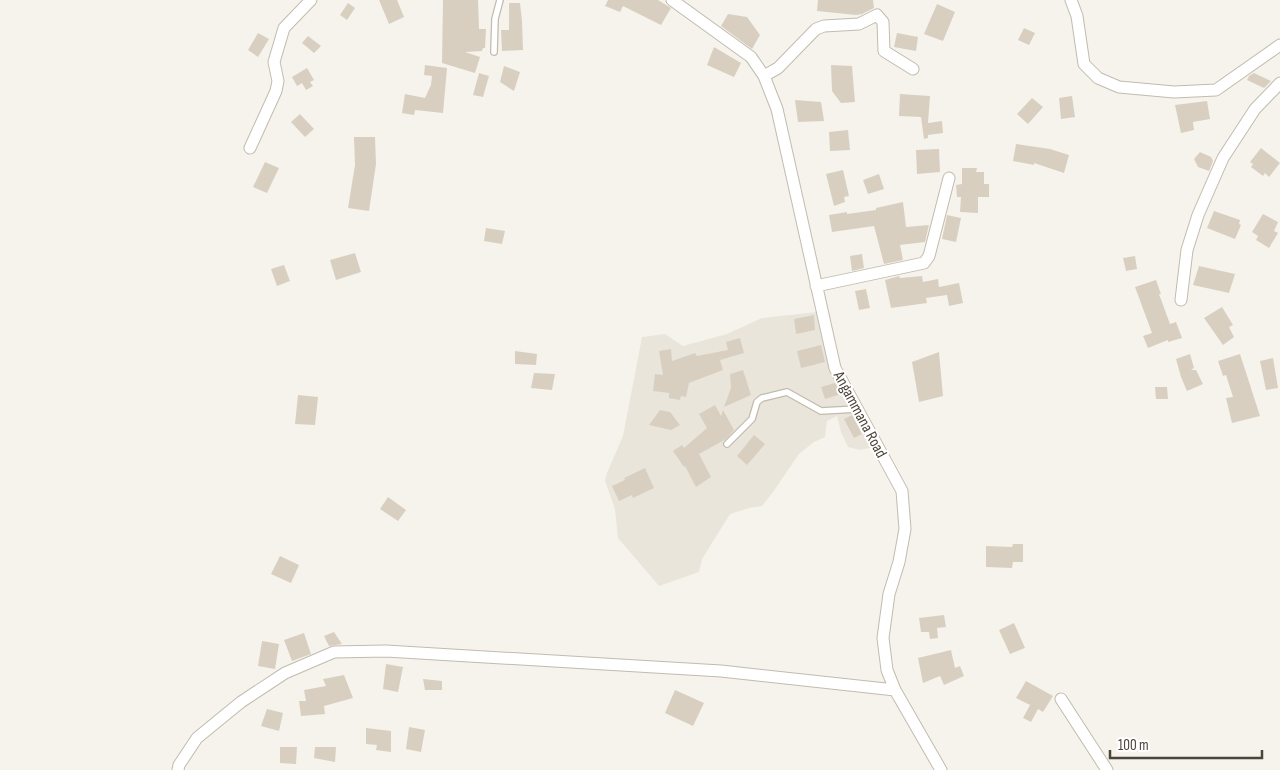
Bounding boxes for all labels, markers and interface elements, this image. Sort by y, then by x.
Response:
street label: Angammana Road [828,367,890,461]
scale bar [1110,728,1262,760]
text: 100 m [1118,736,1149,755]

